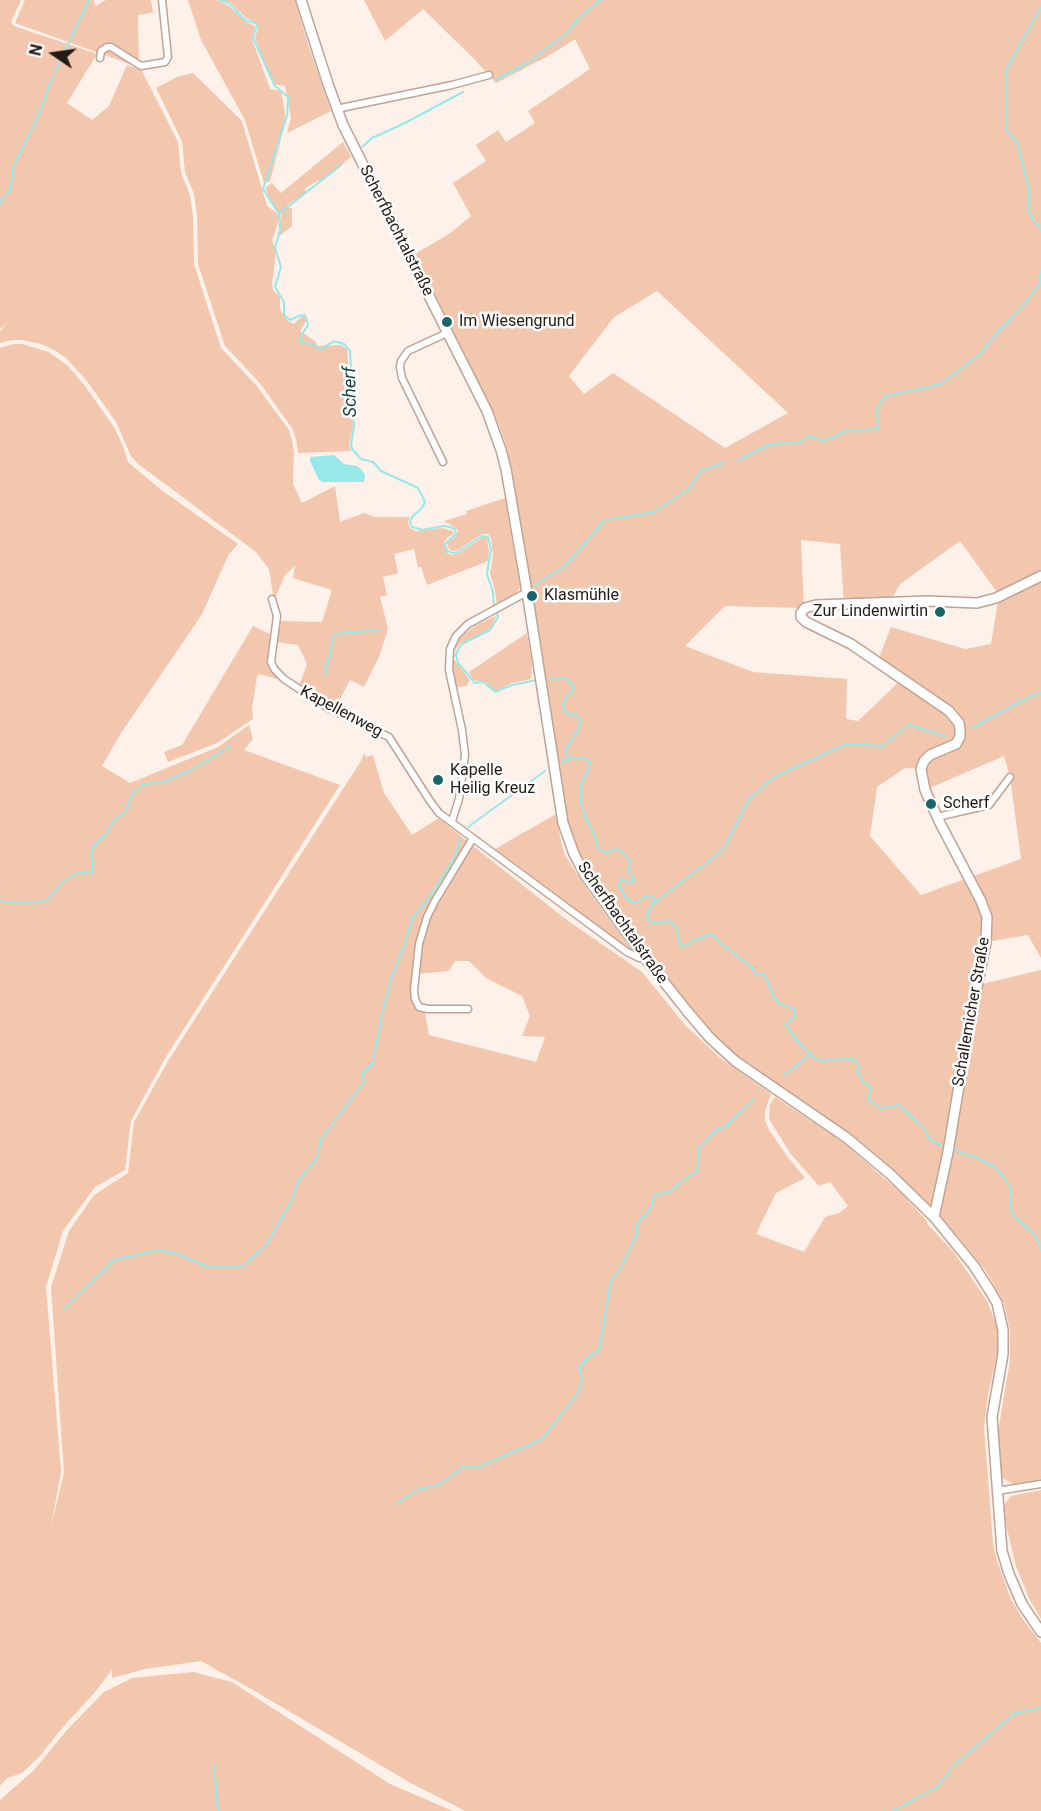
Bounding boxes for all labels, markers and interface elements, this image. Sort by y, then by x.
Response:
north arrow [24,24,84,84]
text: N [25,42,46,57]
street label: Scherfbachtalstraße [355,162,437,300]
place label: Im Wiesengrund [459,312,575,332]
marker: Im Wiesengrund [440,315,454,329]
water label: Scherf [340,367,362,417]
place label: Klasmühle [544,586,619,606]
marker: Klasmühle [525,589,539,603]
place label: Zur Lindenwirtin [813,602,928,622]
marker: Zur Lindenwirtin [933,605,947,619]
street label: Kapellenweg [296,682,386,742]
place label: Kapelle Heilig Kreuz [450,761,535,799]
marker: Kapelle Heilig Kreuz [431,773,445,787]
place label: Scherf [943,794,989,814]
marker: Scherf [924,797,938,811]
street label: Scherfbachtalstraße [573,858,671,988]
street label: Schallemicher Straße [949,936,995,1088]

